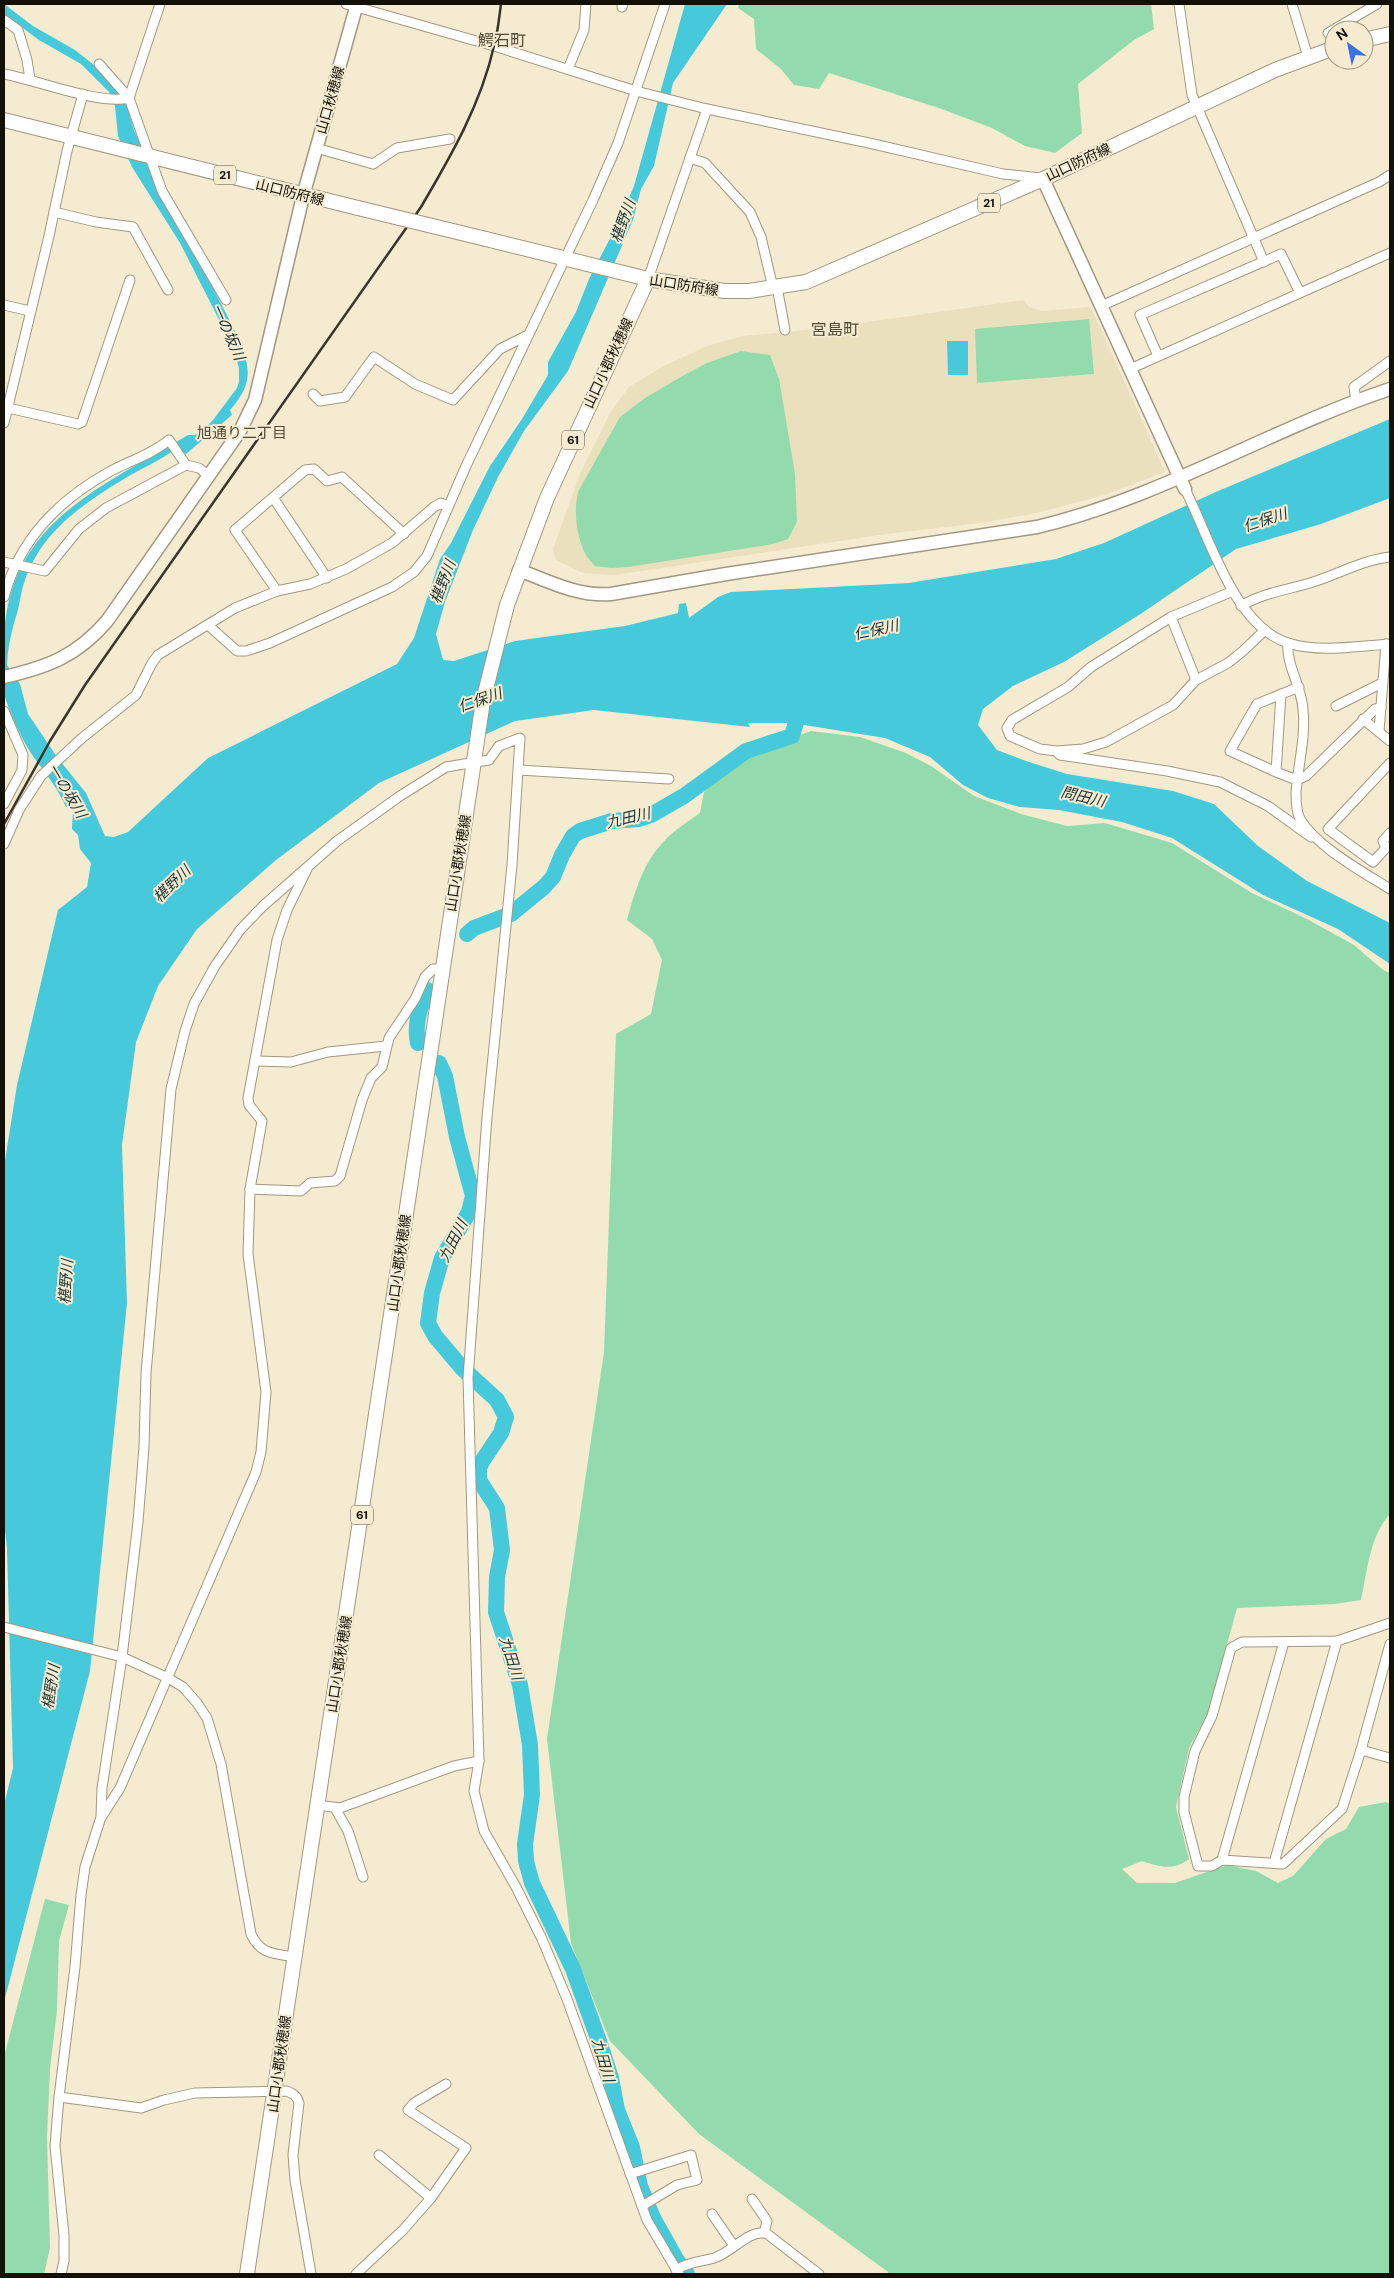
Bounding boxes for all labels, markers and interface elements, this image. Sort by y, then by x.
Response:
north arrow [1324,20,1374,70]
text: N [1333,24,1351,44]
district label: 鰐石町 [478,30,526,51]
street label: 山口秋穂線 [312,64,348,136]
street label: 山口防府線 [1042,139,1114,185]
road number: 21 [214,166,236,184]
street label: 山口防府線 [254,175,326,209]
road number: 21 [978,194,1000,212]
water label: 椹野川 [606,195,641,246]
street label: 山口防府線 [648,271,720,299]
water label: 一の坂川 [207,301,250,365]
street label: 山口小郡秋穂線 [579,315,637,411]
district label: 宮島町 [811,319,859,340]
district label: 旭通り二丁目 [197,423,287,443]
road number: 61 [562,430,584,450]
water label: 仁保川 [1241,503,1291,536]
water label: 椹野川 [426,556,461,607]
water label: 仁保川 [852,615,902,644]
water label: 仁保川 [455,683,506,717]
water label: 一の坂川 [43,760,92,824]
water label: 問田川 [1059,782,1109,812]
water label: 九田川 [604,803,654,833]
street label: 山口小郡秋穂線 [441,813,475,913]
water label: 椹野川 [149,860,197,907]
street label: 山口小郡秋穂線 [383,1213,415,1313]
water label: 九田川 [434,1215,473,1266]
water label: 椹野川 [54,1257,78,1305]
road number: 61 [351,1506,373,1524]
street label: 山口小郡秋穂線 [322,1614,356,1714]
water label: 九田川 [495,1634,528,1684]
water label: 椹野川 [38,1661,65,1711]
street label: 山口小郡秋穂線 [263,2014,295,2114]
water label: 九田川 [587,2036,619,2086]

